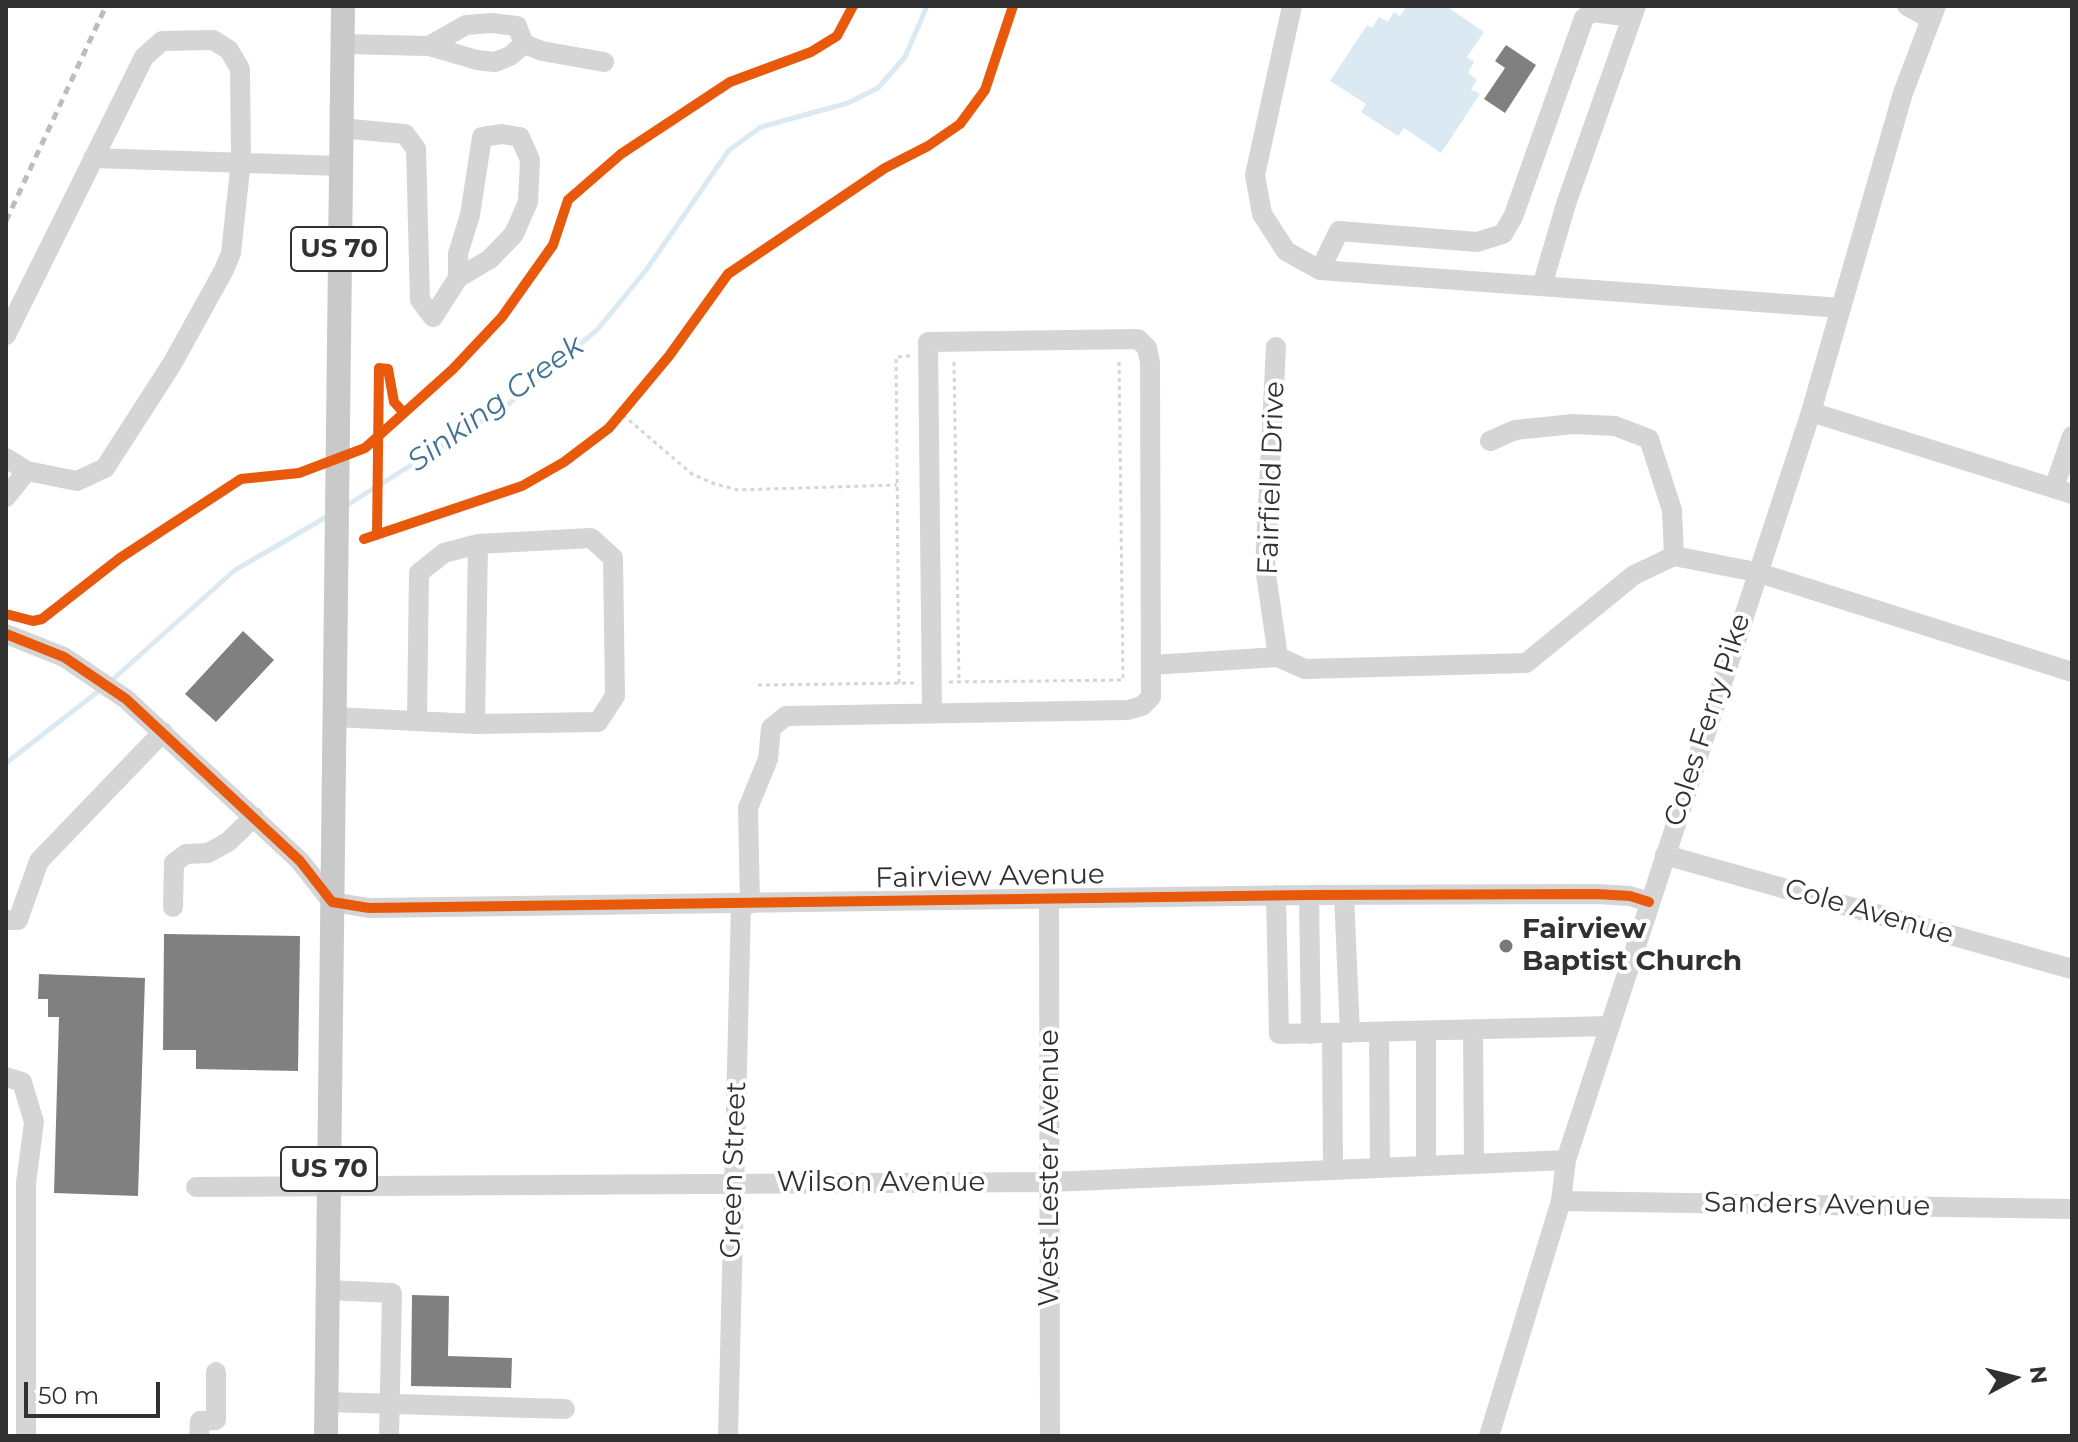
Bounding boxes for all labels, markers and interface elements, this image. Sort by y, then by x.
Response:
road number: US 70 [291,227,387,271]
water label: Sinking Creek [401,328,591,480]
street label: Fairfield Drive [1252,380,1292,576]
street label: Coles Ferry Pike [1658,609,1758,831]
street label: Fairview Avenue [875,858,1105,896]
street label: Cole Avenue [1781,872,1957,952]
place label: Fairview Baptist Church [1522,913,1742,979]
marker: Fairview Baptist Church [1497,937,1515,955]
street label: West Lester Avenue [1033,1029,1067,1307]
street label: Green Street [714,1081,754,1259]
road number: US 70 [281,1147,377,1191]
street label: Wilson Avenue [777,1166,985,1200]
street label: Sanders Avenue [1704,1186,1930,1224]
north arrow [1974,1338,2054,1418]
text: N [2024,1365,2053,1385]
scale bar [28,1366,164,1416]
text: 50 m [38,1381,99,1410]

